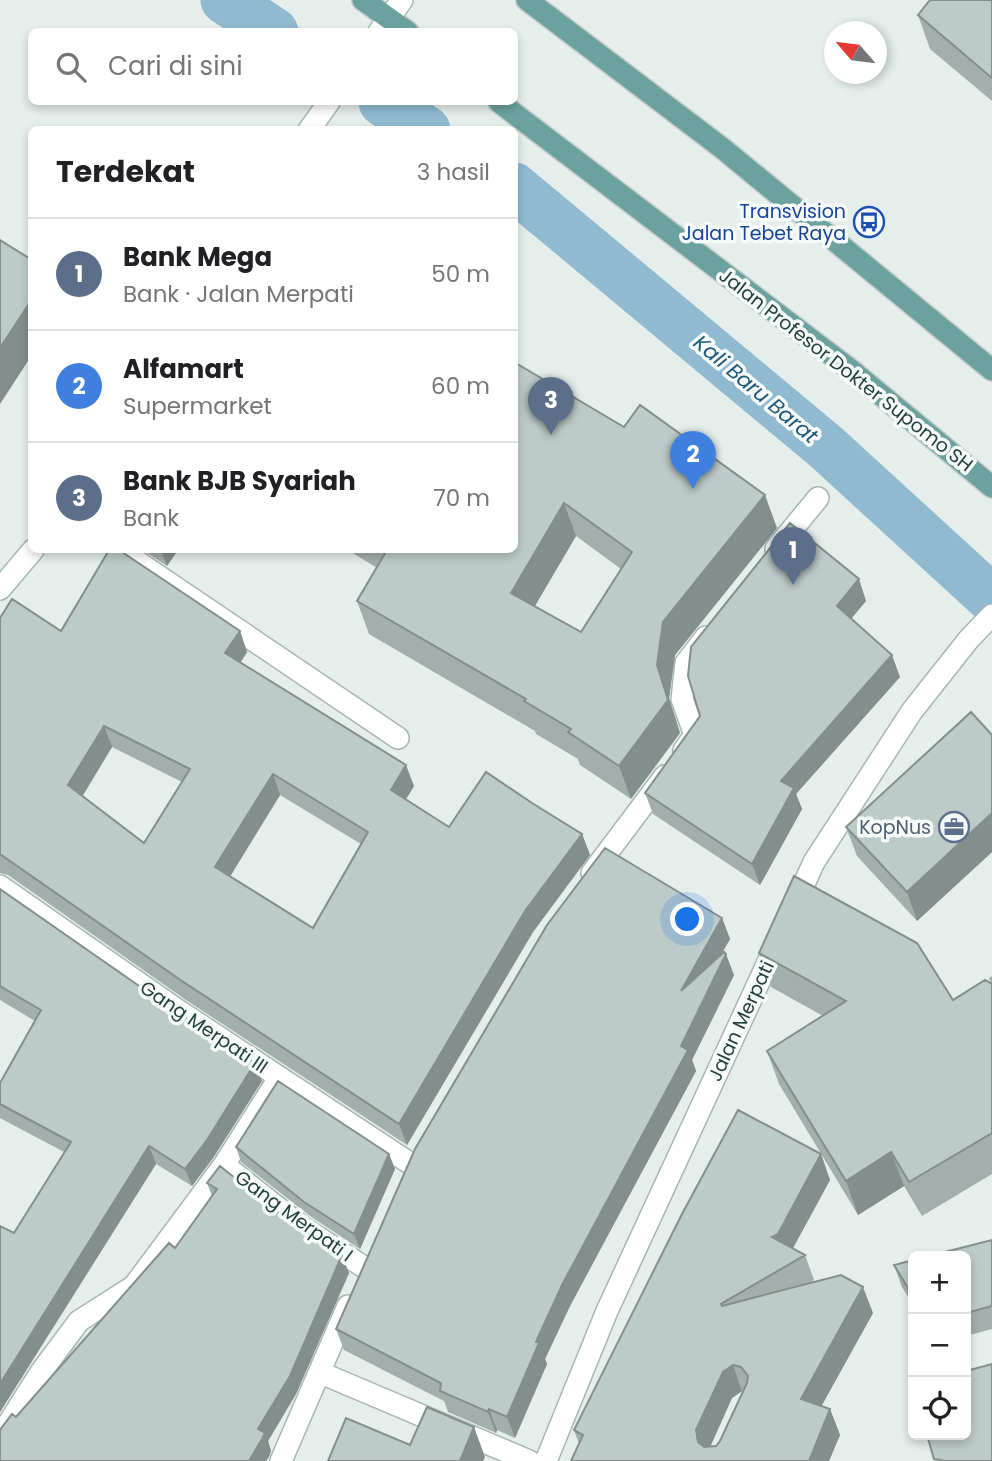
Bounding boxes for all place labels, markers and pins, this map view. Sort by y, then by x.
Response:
place label: Transvision Jalan Tebet Raya [682,198,846,247]
bus stop icon: Transvision Jalan Tebet Raya [852,205,886,239]
pin: 3 [528,377,574,435]
pin: 2 [670,431,716,489]
pin: 1 [770,527,816,585]
office icon: KopNus [937,810,971,844]
place label: KopNus [859,814,931,841]

